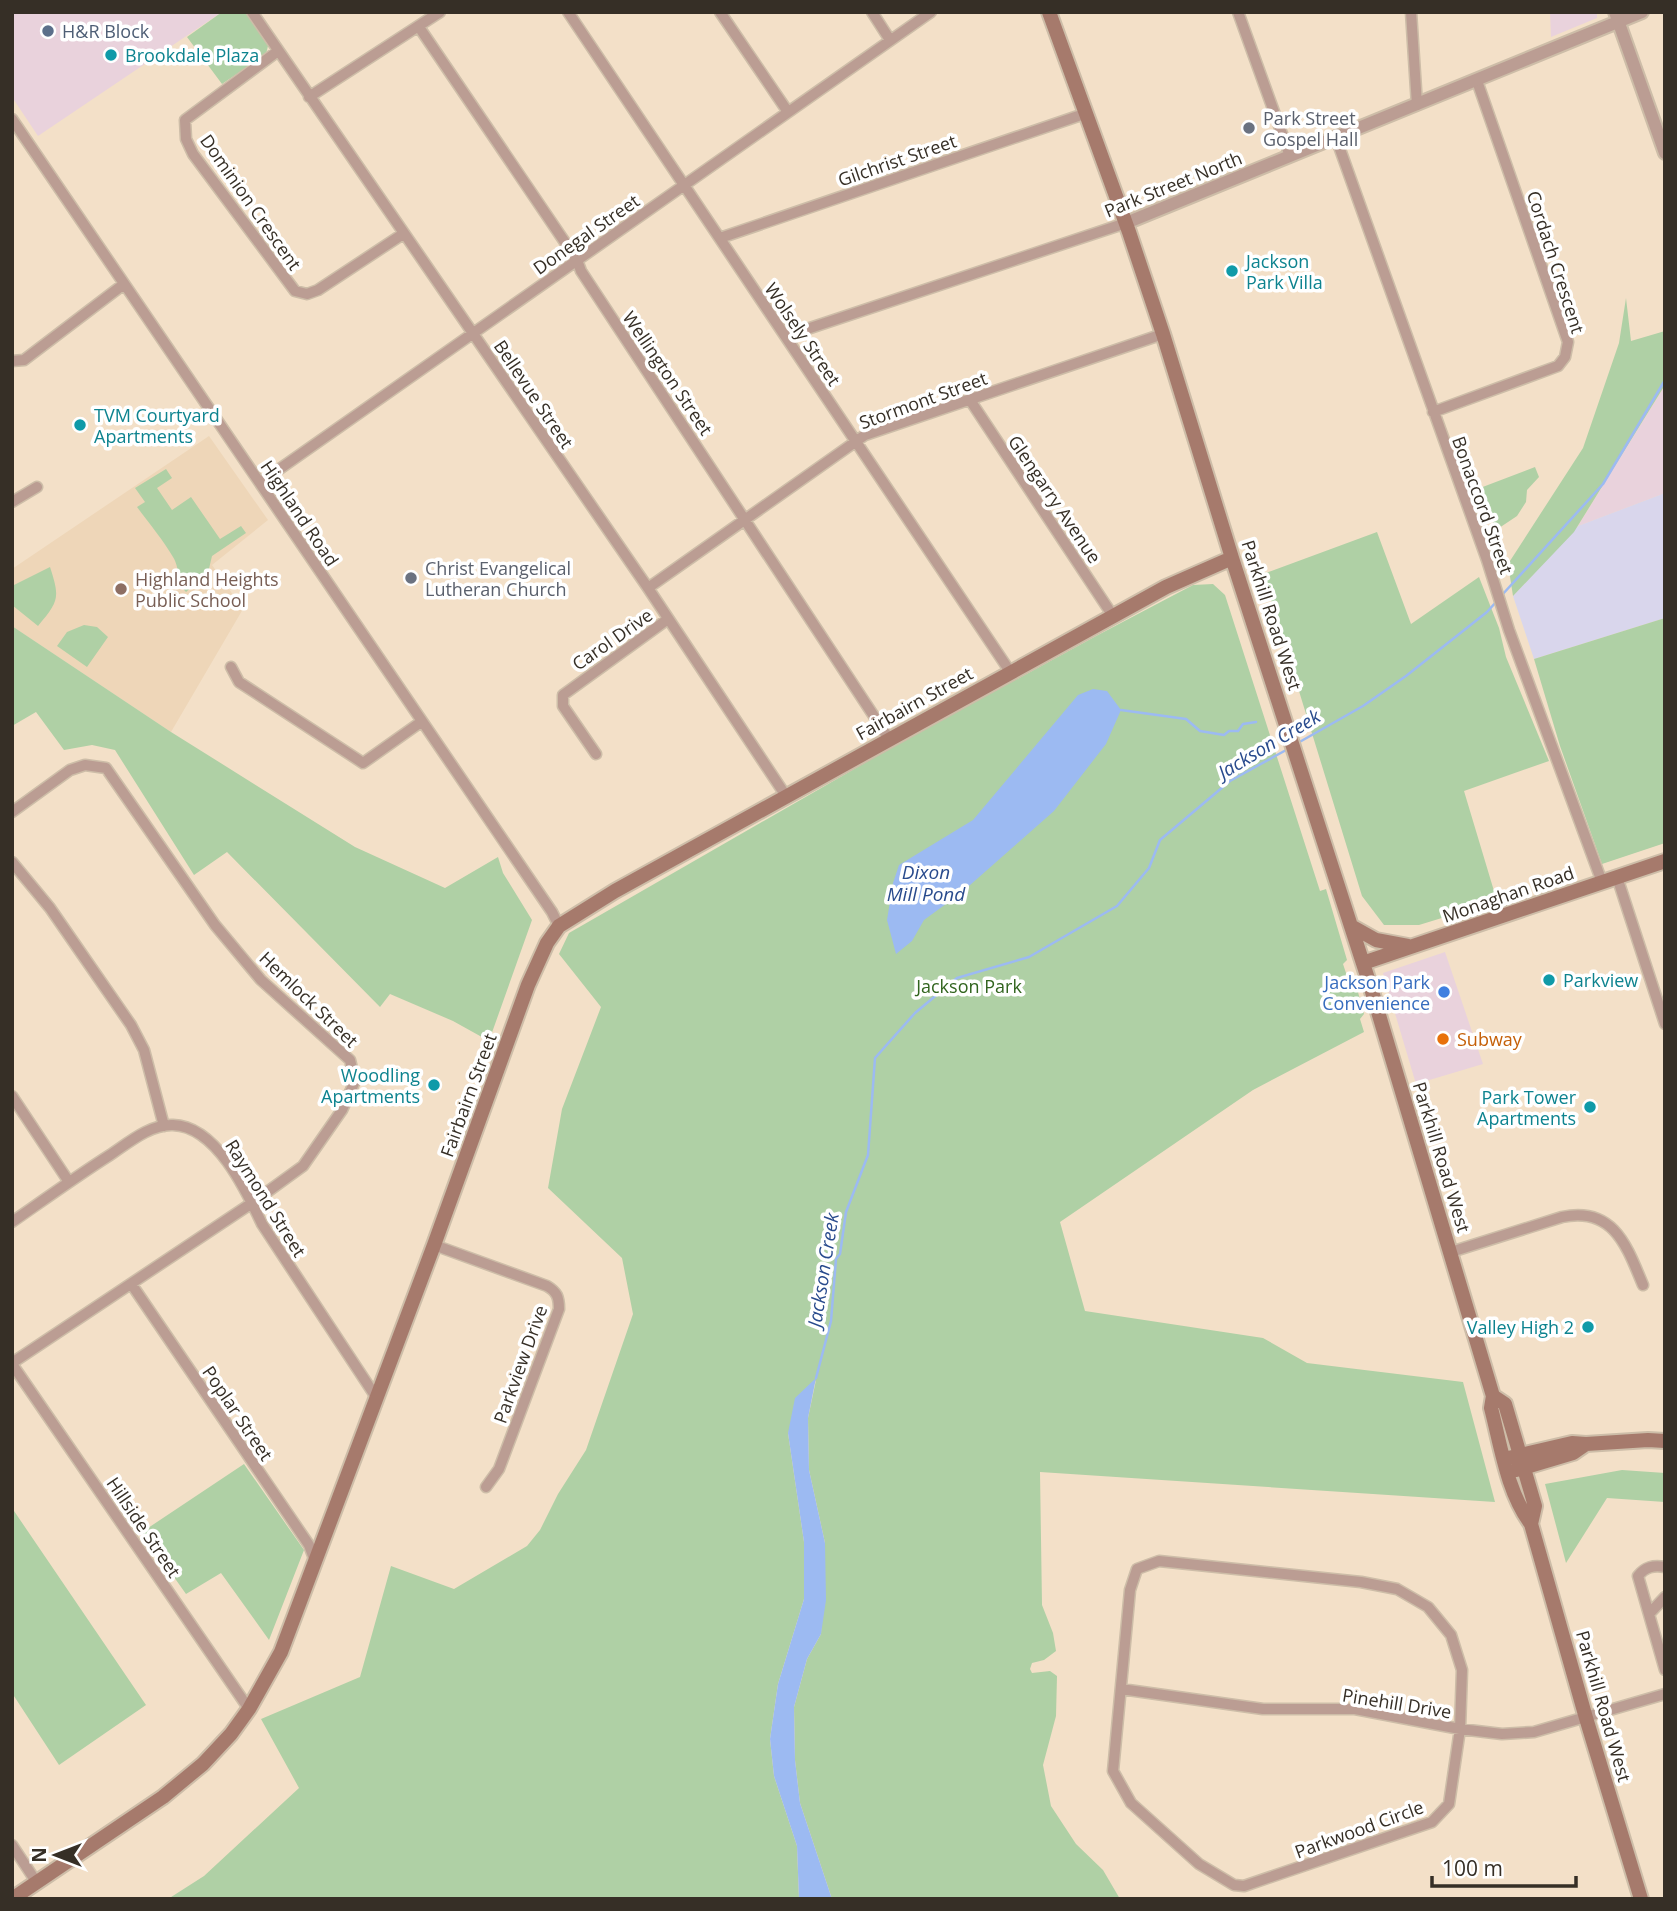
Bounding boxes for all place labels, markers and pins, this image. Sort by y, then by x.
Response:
place label: H&R Block [62,19,150,43]
marker: H&R Block [40,23,56,39]
place label: Brookdale Plaza [125,43,259,67]
marker: Brookdale Plaza [103,47,119,63]
place label: Park Street Gospel Hall [1263,106,1358,151]
marker: Park Street Gospel Hall [1241,120,1257,136]
place label: Jackson Park Villa [1244,249,1323,294]
marker: Jackson Park Villa [1224,263,1240,279]
place label: TVM Courtyard Apartments [94,403,220,448]
marker: TVM Courtyard Apartments [72,417,88,433]
place label: Christ Evangelical Lutheran Church [425,556,571,601]
place label: Highland Heights Public School [135,567,279,612]
marker: Christ Evangelical Lutheran Church [403,570,419,586]
marker: Highland Heights Public School [113,581,129,597]
place label: Parkview [1563,968,1638,992]
place label: Jackson Park Convenience [1322,970,1431,1015]
marker: Parkview [1541,972,1557,988]
marker: Jackson Park Convenience [1436,984,1452,1000]
place label: Subway [1457,1027,1523,1051]
marker: Subway [1435,1031,1451,1047]
place label: Woodling Apartments [321,1063,420,1108]
marker: Woodling Apartments [426,1077,442,1093]
place label: Park Tower Apartments [1477,1085,1577,1130]
marker: Park Tower Apartments [1582,1099,1598,1115]
place label: Valley High 2 [1467,1315,1574,1339]
marker: Valley High 2 [1580,1319,1596,1335]

